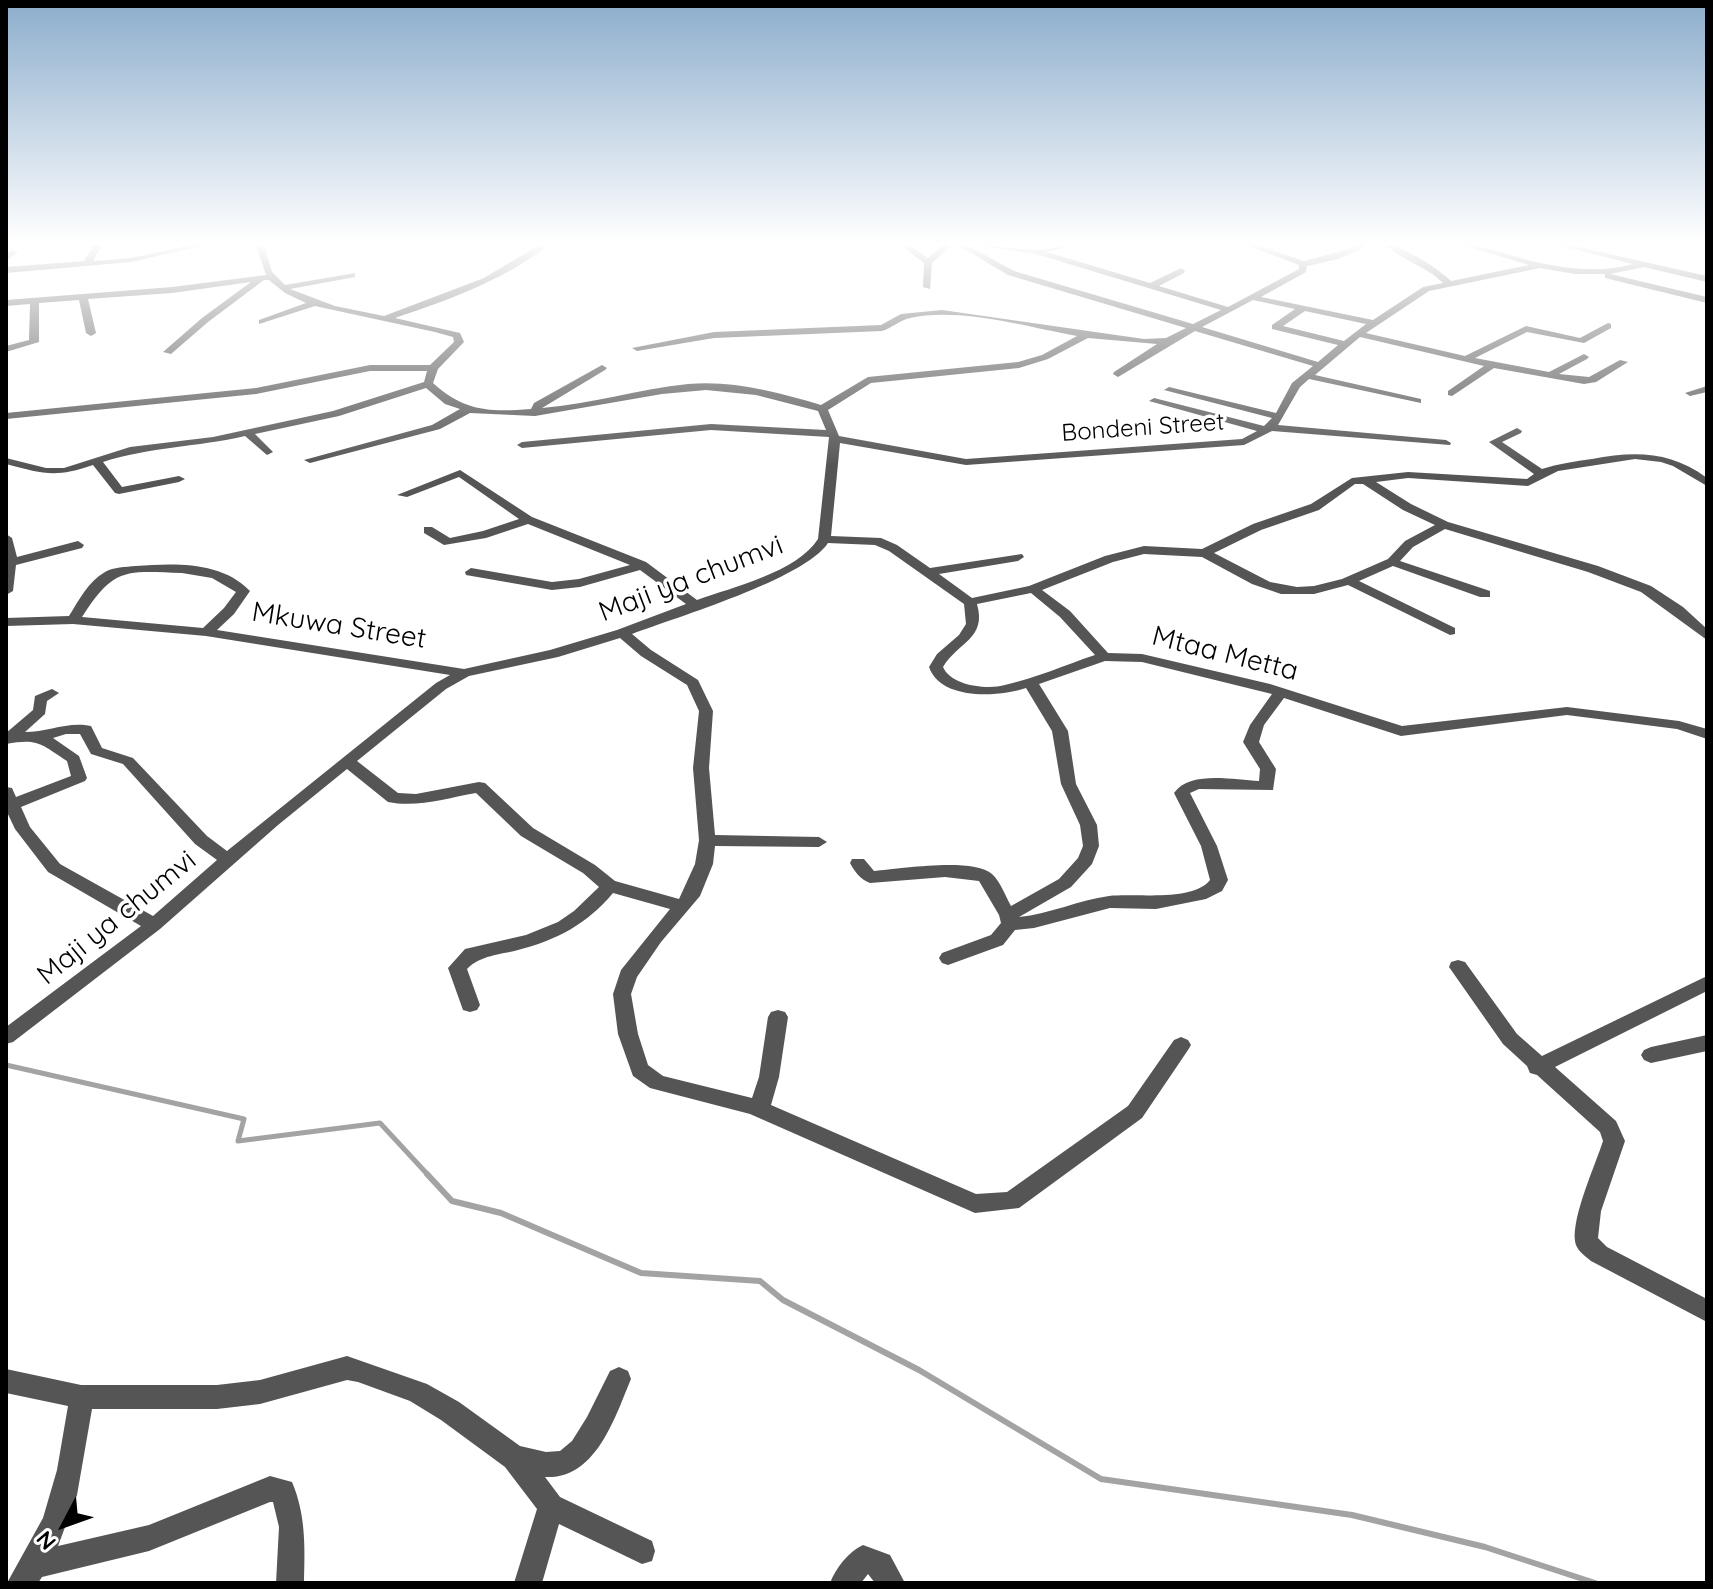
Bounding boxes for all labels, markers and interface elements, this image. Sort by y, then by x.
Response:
street label: Bondeni Street [1061,408,1225,448]
street label: Maji ya chumvi [594,528,788,630]
street label: Mkuwa Street [249,596,429,656]
street label: Mtaa Metta [1148,620,1302,688]
street label: Maji ya chumvi [31,844,203,992]
north arrow [24,1485,104,1565]
text: N [30,1525,62,1556]

